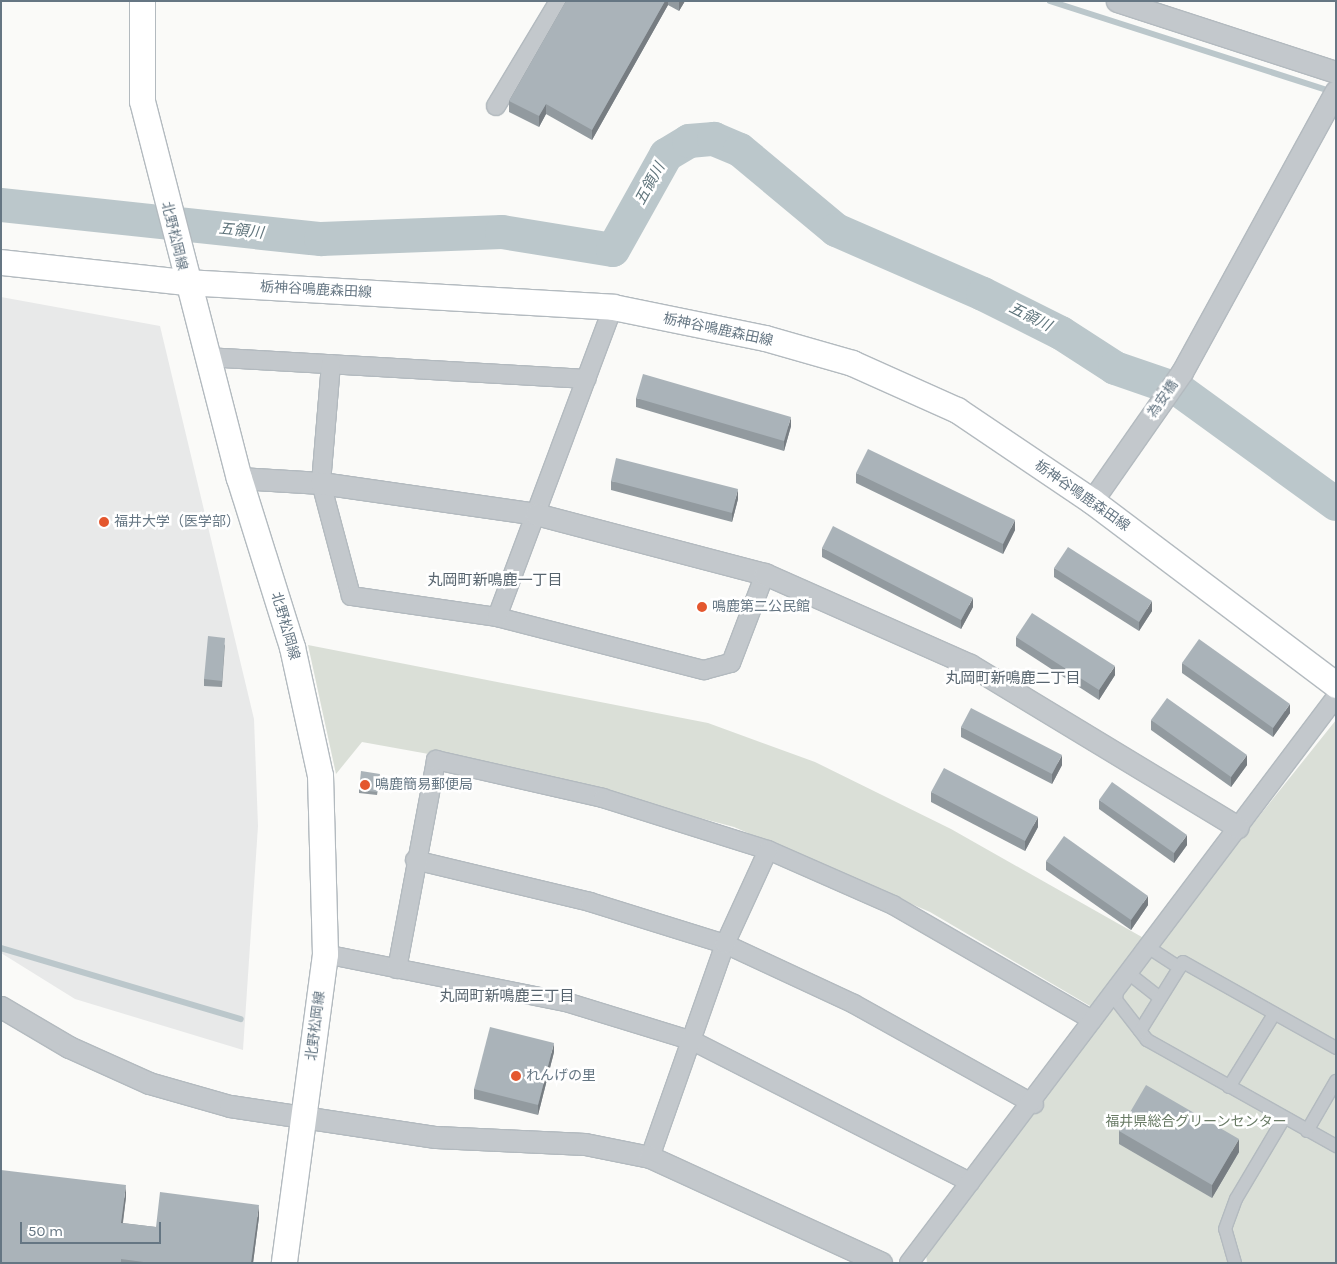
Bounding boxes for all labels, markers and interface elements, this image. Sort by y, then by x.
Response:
water label: 五領川 [631,160,669,208]
street label: 北野松岡線 [157,200,191,272]
water label: 五領川 [218,220,264,242]
street label: 栃神谷鳴鹿森田線 [260,279,372,301]
water label: 五領川 [1006,299,1054,335]
street label: 栃神谷鳴鹿森田線 [661,310,775,350]
street label: 為安橋 [1144,377,1182,421]
street label: 栃神谷鳴鹿森田線 [1031,457,1133,535]
place label: 福井大学（医学部） [114,514,240,530]
marker: 福井大学（医学部） [98,516,110,528]
district label: 丸岡町新鳴鹿一丁目 [428,572,562,590]
street label: 北野松岡線 [267,590,303,662]
place label: 鳴鹿第二公民館 [712,599,810,615]
marker: 鳴鹿第二公民館 [696,601,708,613]
district label: 丸岡町新鳴鹿二丁目 [946,670,1080,688]
place label: 鳴鹿簡易郵便局 [375,777,473,793]
marker: 鳴鹿簡易郵便局 [359,779,371,791]
district label: 丸岡町新鳴鹿三丁目 [440,988,574,1006]
street label: 北野松岡線 [303,990,329,1062]
place label: れんげの里 [526,1068,596,1084]
marker: れんげの里 [510,1070,522,1082]
park label: 福井県総合グリーンセンター [1105,1114,1287,1130]
scale bar [22,1212,164,1244]
text: 50 m [28,1222,63,1240]

